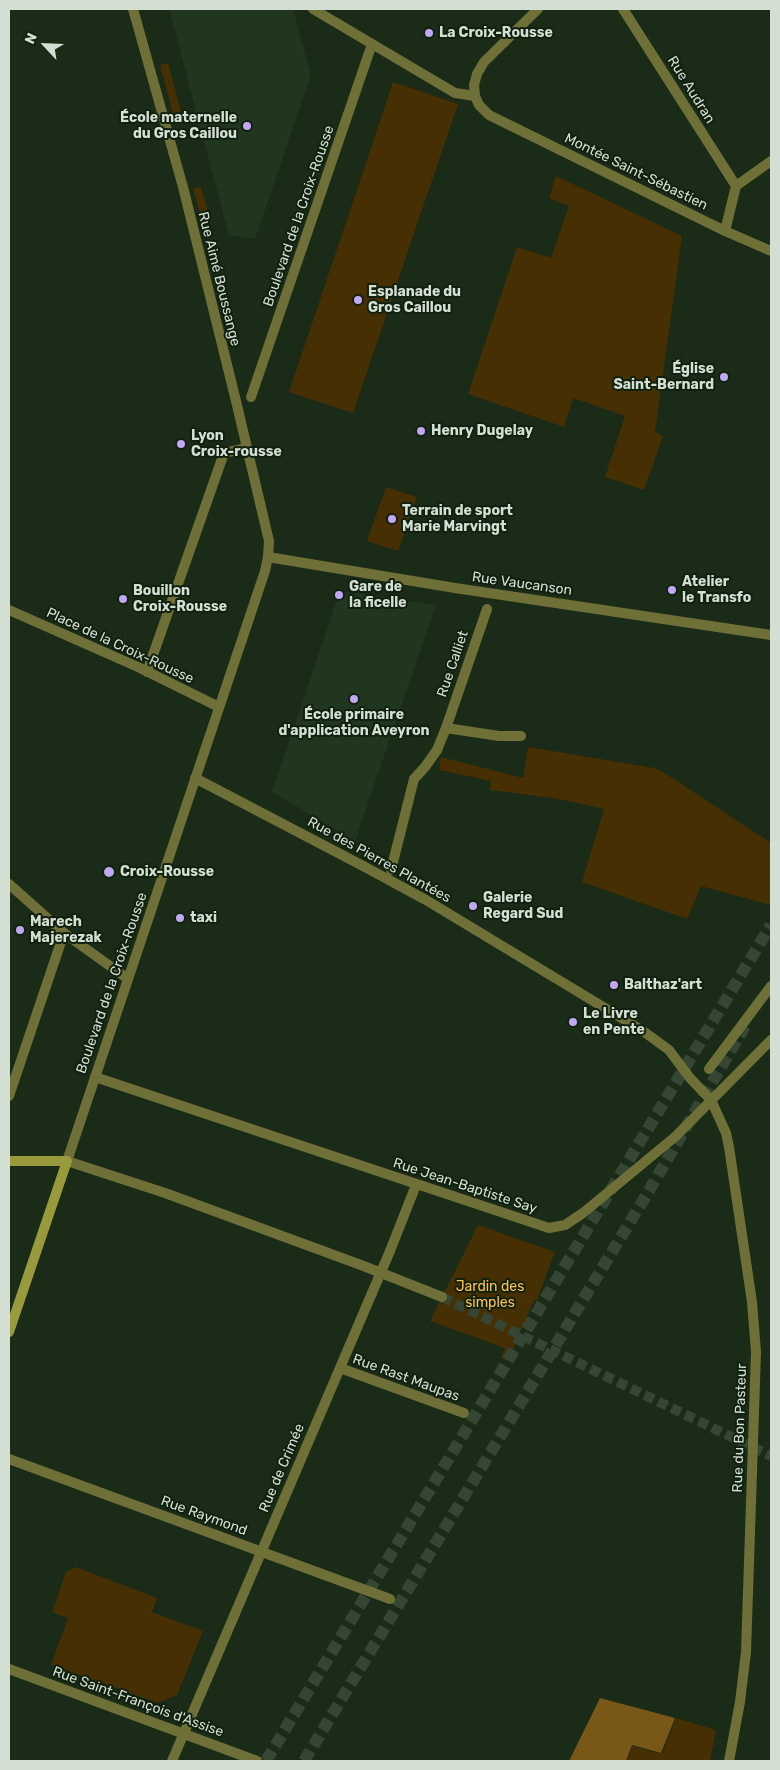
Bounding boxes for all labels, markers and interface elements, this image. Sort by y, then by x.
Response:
north arrow [20,20,70,70]
place label: La Croix-Rousse [439,25,553,41]
marker: La Croix-Rousse [423,27,435,39]
text: N [21,30,41,47]
street label: Rue Audran [664,53,718,127]
place label: École maternelle du Gros Caillou [120,110,237,142]
marker: École maternelle du Gros Caillou [241,120,253,132]
street label: Boulevard de la Croix-Rousse [260,123,338,309]
street label: Montée Saint-Sébastien [562,130,710,214]
street label: Rue Aimé Boussange [194,210,244,348]
place label: Esplanade du Gros Caillou [368,284,461,316]
marker: Esplanade du Gros Caillou [352,294,364,306]
place label: Église Saint-Bernard [614,361,714,394]
marker: Église Saint-Bernard [718,371,730,383]
place label: Henry Dugelay [431,423,533,439]
marker: Henry Dugelay [415,425,427,437]
place label: Lyon Croix-rousse [191,428,282,461]
marker: Lyon Croix-rousse [175,438,187,450]
place label: Terrain de sport Marie Marvingt [402,503,513,536]
marker: Terrain de sport Marie Marvingt [386,513,398,525]
street label: Rue Vaucanson [471,569,573,599]
place label: Atelier le Transfo [682,574,751,606]
place label: Gare de la ficelle [349,579,407,612]
place label: Bouillon Croix-Rousse [133,583,227,616]
marker: Atelier le Transfo [666,584,678,596]
marker: Gare de la ficelle [333,589,345,601]
marker: Bouillon Croix-Rousse [117,593,129,605]
street label: Place de la Croix-Rousse [44,604,196,688]
street label: Rue Calliet [434,628,472,700]
marker: École primaire d'application Aveyron [348,693,360,705]
place label: École primaire d'application Aveyron [278,707,430,740]
street label: Rue des Pierres Plantées [304,813,454,907]
place label: Croix-Rousse [120,864,214,880]
marker: Croix-Rousse [102,865,116,879]
street label: Boulevard de la Croix-Rousse [73,890,151,1076]
place label: Galerie Regard Sud [483,890,563,922]
marker: Galerie Regard Sud [467,900,479,912]
place label: taxi [190,910,217,926]
marker: taxi [174,912,186,924]
place label: Marech Majerezak [30,914,102,946]
marker: Marech Majerezak [14,924,26,936]
place label: Balthaz'art [624,977,702,993]
marker: Balthaz'art [608,979,620,991]
place label: Le Livre en Pente [583,1006,645,1038]
marker: Le Livre en Pente [567,1016,579,1028]
street label: Rue Jean-Baptiste Say [391,1155,539,1217]
park label: Jardin des simples [456,1279,524,1311]
street label: Rue Rast Maupas [350,1351,462,1405]
street label: Rue du Bon Pasteur [729,1363,751,1493]
street label: Rue de Crimée [256,1421,308,1515]
street label: Rue Raymond [159,1493,249,1539]
street label: Rue Saint-François d'Assise [50,1663,226,1741]

